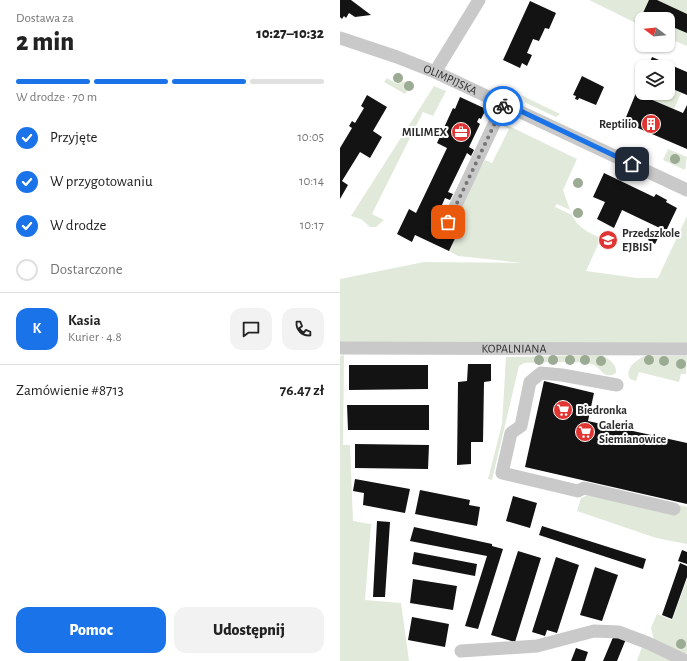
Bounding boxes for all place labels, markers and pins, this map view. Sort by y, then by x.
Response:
building icon: Reptilio [640,113,662,135]
place label: Reptilio [599,118,637,130]
office icon: MILIMEX [450,121,472,143]
place label: MILIMEX [402,126,448,138]
pin [615,147,649,181]
pin [431,205,465,239]
place label: Przedszkole EJBISI [622,227,680,253]
school or university icon: Przedszkole EJBISI [597,229,619,251]
supermarket icon: Biedronka [552,399,574,421]
place label: Biedronka [577,404,627,416]
place label: Galeria Siemianowice [599,419,667,445]
supermarket icon: Galeria Siemianowice [574,421,596,443]

